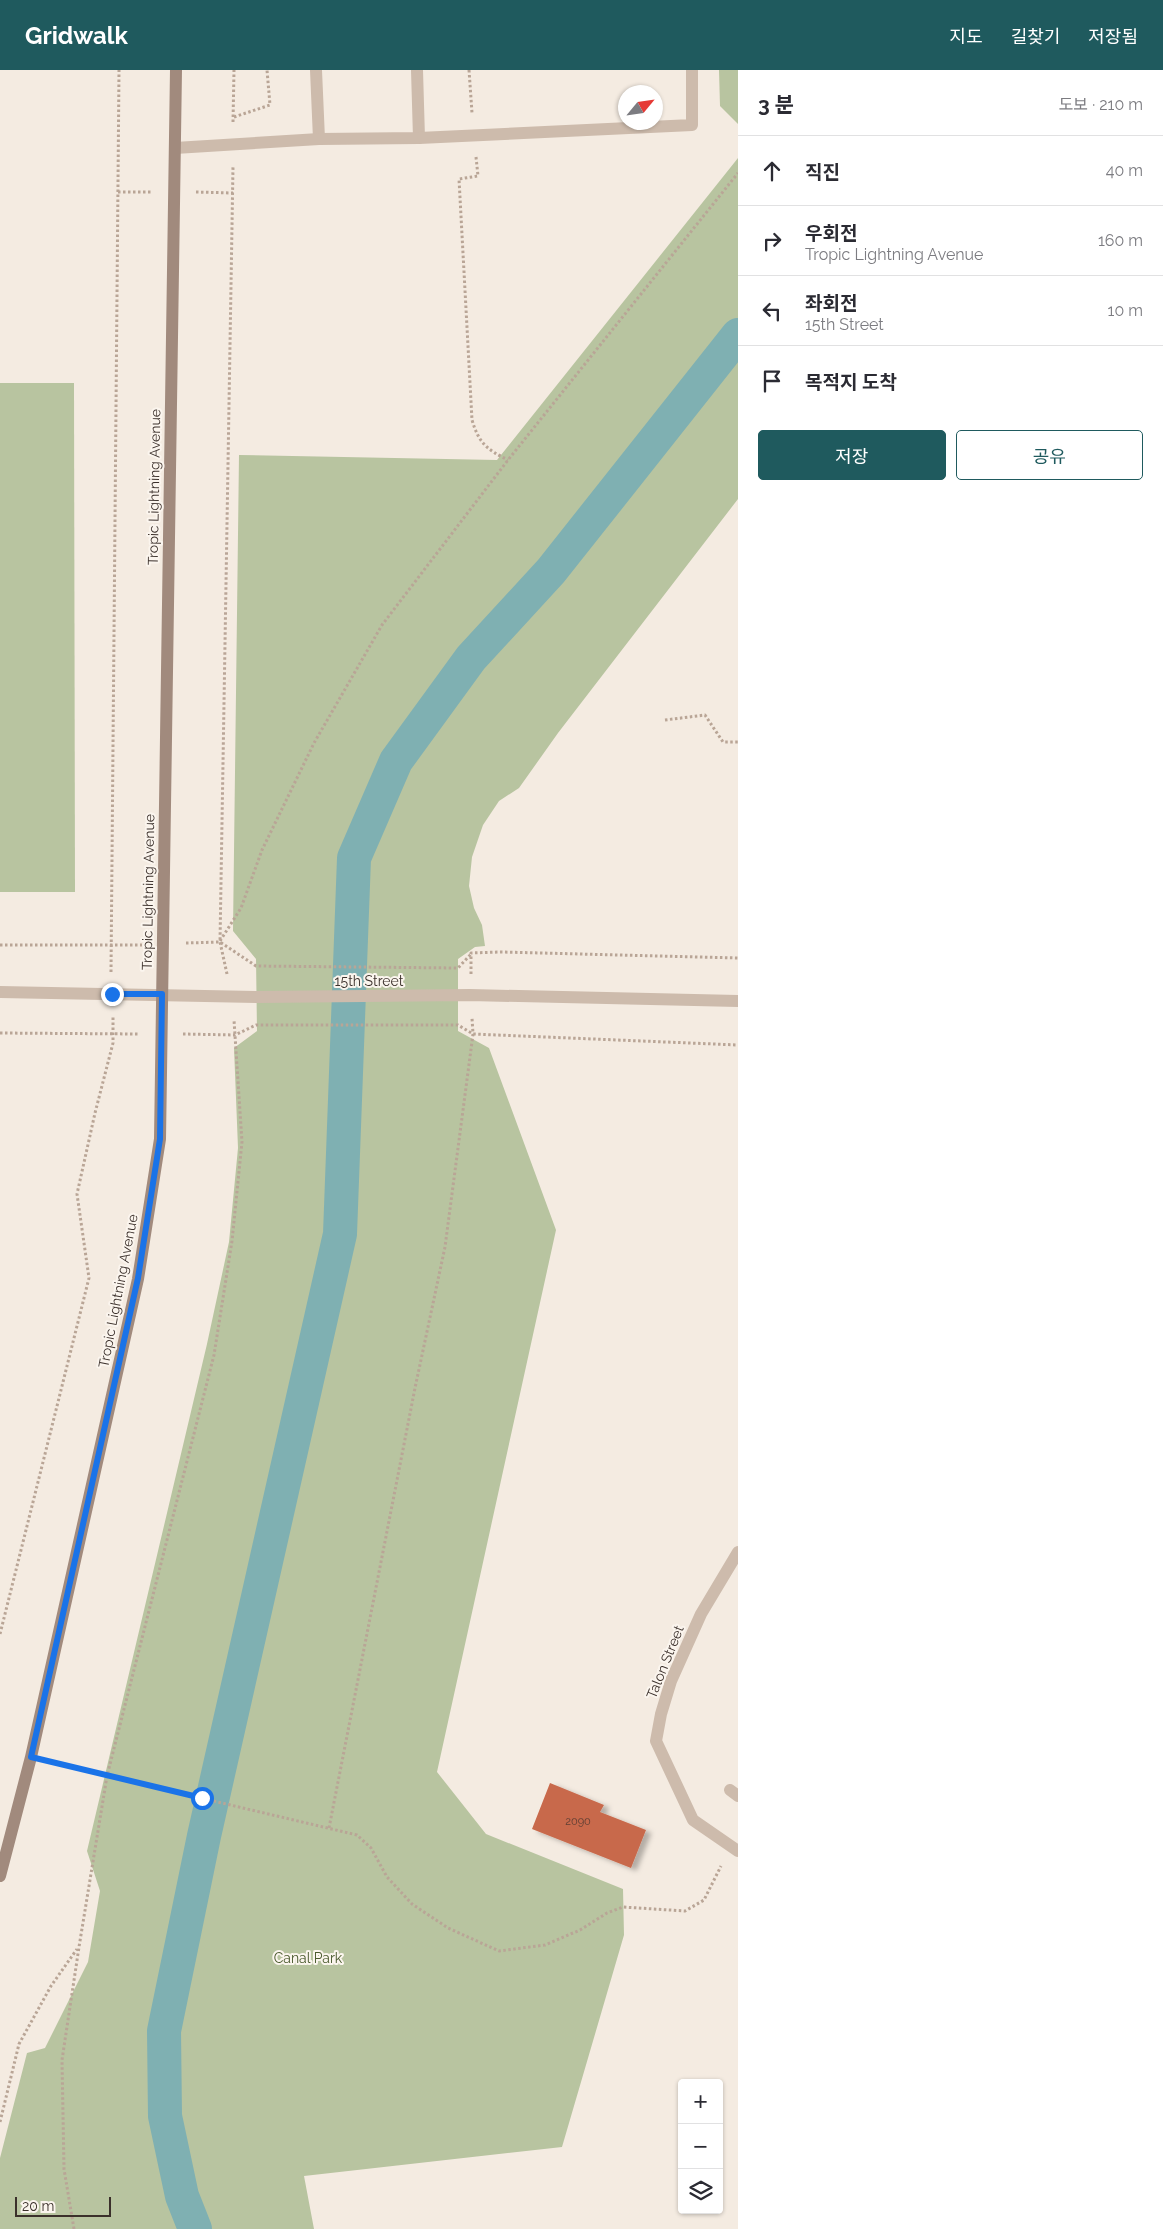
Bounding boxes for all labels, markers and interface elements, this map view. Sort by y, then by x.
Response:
text: Gridwalk [25,21,128,50]
text: 지도 [950,26,983,47]
text: 길찾기 [1011,26,1060,47]
text: 저장됨 [1088,26,1138,47]
north arrow [618,85,663,130]
text: 3 분 [758,92,794,117]
text: 도보 · 210 m [1059,95,1143,114]
icon: ahead [758,157,786,185]
text: 직진 [805,161,840,183]
text: 40 m [1106,161,1143,180]
text: 우회전 [805,222,857,244]
icon: right [758,227,786,255]
text: 160 m [1098,231,1143,250]
text: Tropic Lightning Avenue [805,245,984,264]
text: 좌회전 [805,292,857,314]
icon: left [758,297,786,325]
text: 10 m [1108,301,1143,320]
text: 15th Street [805,315,884,334]
icon: arrive [758,367,786,395]
text: 목적지 도착 [805,371,897,393]
street label: Tropic Lightning Avenue [145,409,163,565]
button: 저장 [758,430,946,480]
button: 공유 [956,430,1143,480]
street label: Tropic Lightning Avenue [139,814,157,970]
street label: 15th Street [335,973,404,989]
route end [101,983,124,1006]
street label: Tropic Lightning Avenue [95,1213,141,1369]
street label: Talon Street [643,1623,687,1701]
route start [191,1787,214,1810]
house number: 2090 [565,1815,591,1828]
park label: Canal Park [274,1950,343,1966]
map controls [678,2079,723,2214]
button: + [678,2079,723,2124]
button: − [678,2124,723,2169]
button: layers [678,2169,723,2214]
scale bar [15,2194,111,2217]
text: 20 m [22,2198,54,2214]

